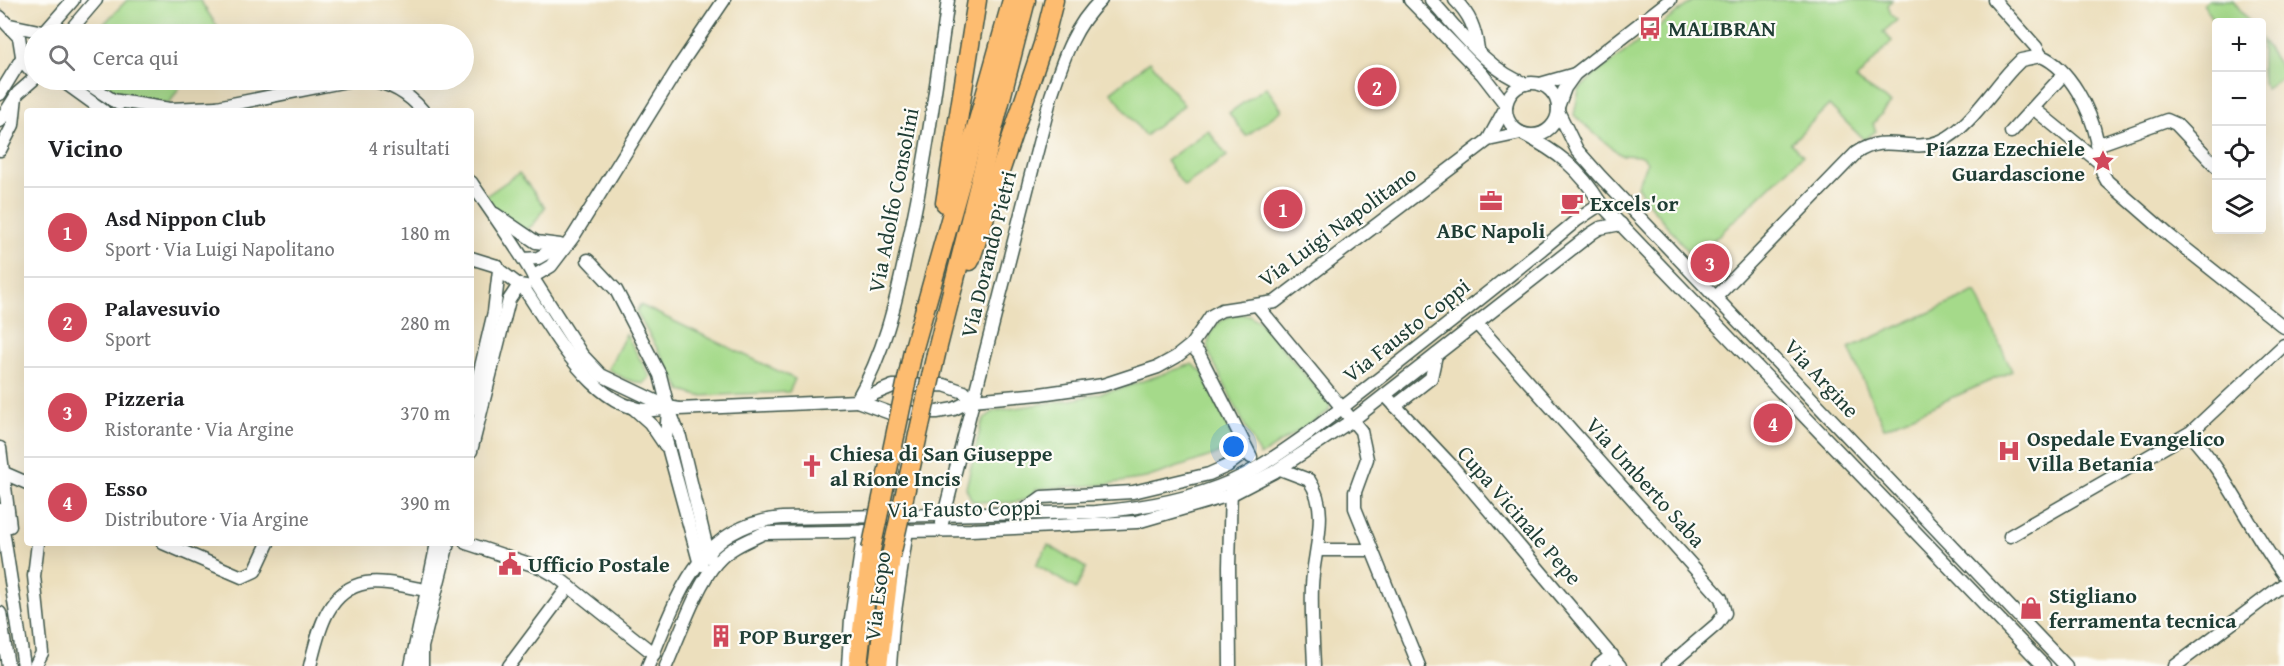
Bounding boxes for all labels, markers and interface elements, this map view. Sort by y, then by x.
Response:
place label: MALIBRAN [1668,12,1776,44]
bus stop icon: MALIBRAN [1637,15,1663,41]
map controls [2212,18,2266,234]
button: + [2212,18,2266,72]
search box [24,24,474,90]
icon: search [45,41,78,74]
text: Cerca qui [93,41,179,73]
pin: 2 [1358,64,1396,110]
button: − [2212,72,2266,126]
street label: Via Adolfo Consolini [859,105,927,295]
button: locate [2212,126,2266,180]
text: Vicino [48,128,123,167]
place label: Piazza Ezechiele Guardascione [1926,132,2085,189]
text: 4 risultati [369,133,450,162]
place icon: Piazza Ezechiele Guardascione [2090,148,2116,174]
street label: Via Luigi Napolitano [1251,158,1423,294]
street label: Via Dorando Pietri [952,167,1024,341]
button: layers [2212,180,2266,234]
pin: 1 [1264,186,1302,232]
place label: Excels'or [1590,187,1679,219]
office icon: ABC Napoli [1478,188,1504,214]
cafe icon: Excels'or [1559,190,1585,216]
text: Asd Nippon Club [105,202,266,234]
place label: ABC Napoli [1437,214,1546,246]
text: 1 [62,218,73,247]
text: 180 m [400,218,450,247]
text: Sport · Via Luigi Napolitano [105,234,335,263]
pin: 3 [1690,240,1730,286]
street label: Via Fausto Coppi [1336,270,1476,390]
text: Palavesuvio [105,292,220,324]
text: 2 [62,308,73,337]
text: 280 m [400,308,450,337]
text: Sport [105,324,151,353]
street label: Via Argine [1777,331,1867,425]
text: Pizzeria [105,382,185,414]
text: 3 [62,398,73,427]
text: 370 m [400,398,450,427]
pin: 4 [1754,400,1792,446]
street label: Via Umberto Saba [1579,410,1714,555]
text: Ristorante · Via Argine [105,414,294,443]
place label: Ospedale Evangelico Villa Betania [2027,422,2225,479]
your location [1219,432,1248,461]
place label: Chiesa di San Giuseppe al Rione Incis [830,437,1053,494]
street label: Cupa Vicinale Pepe [1450,438,1590,592]
hospital icon: Ospedale Evangelico Villa Betania [1996,438,2022,464]
church icon: Chiesa di San Giuseppe al Rione Incis [799,453,825,479]
text: Esso [105,472,147,504]
text: 4 [62,488,73,517]
text: 390 m [400,488,450,517]
street label: Via Fausto Coppi [887,491,1041,525]
text: Distributore · Via Argine [105,504,309,533]
place label: Ufficio Postale [528,548,670,580]
street label: Via Esopo [856,549,898,643]
public building icon: Ufficio Postale [497,551,523,577]
place label: Stigliano ferramenta tecnica [2049,579,2237,636]
shop icon: Stigliano ferramenta tecnica [2018,595,2044,621]
place label: POP Burger [739,620,852,652]
building icon: POP Burger [708,623,734,649]

